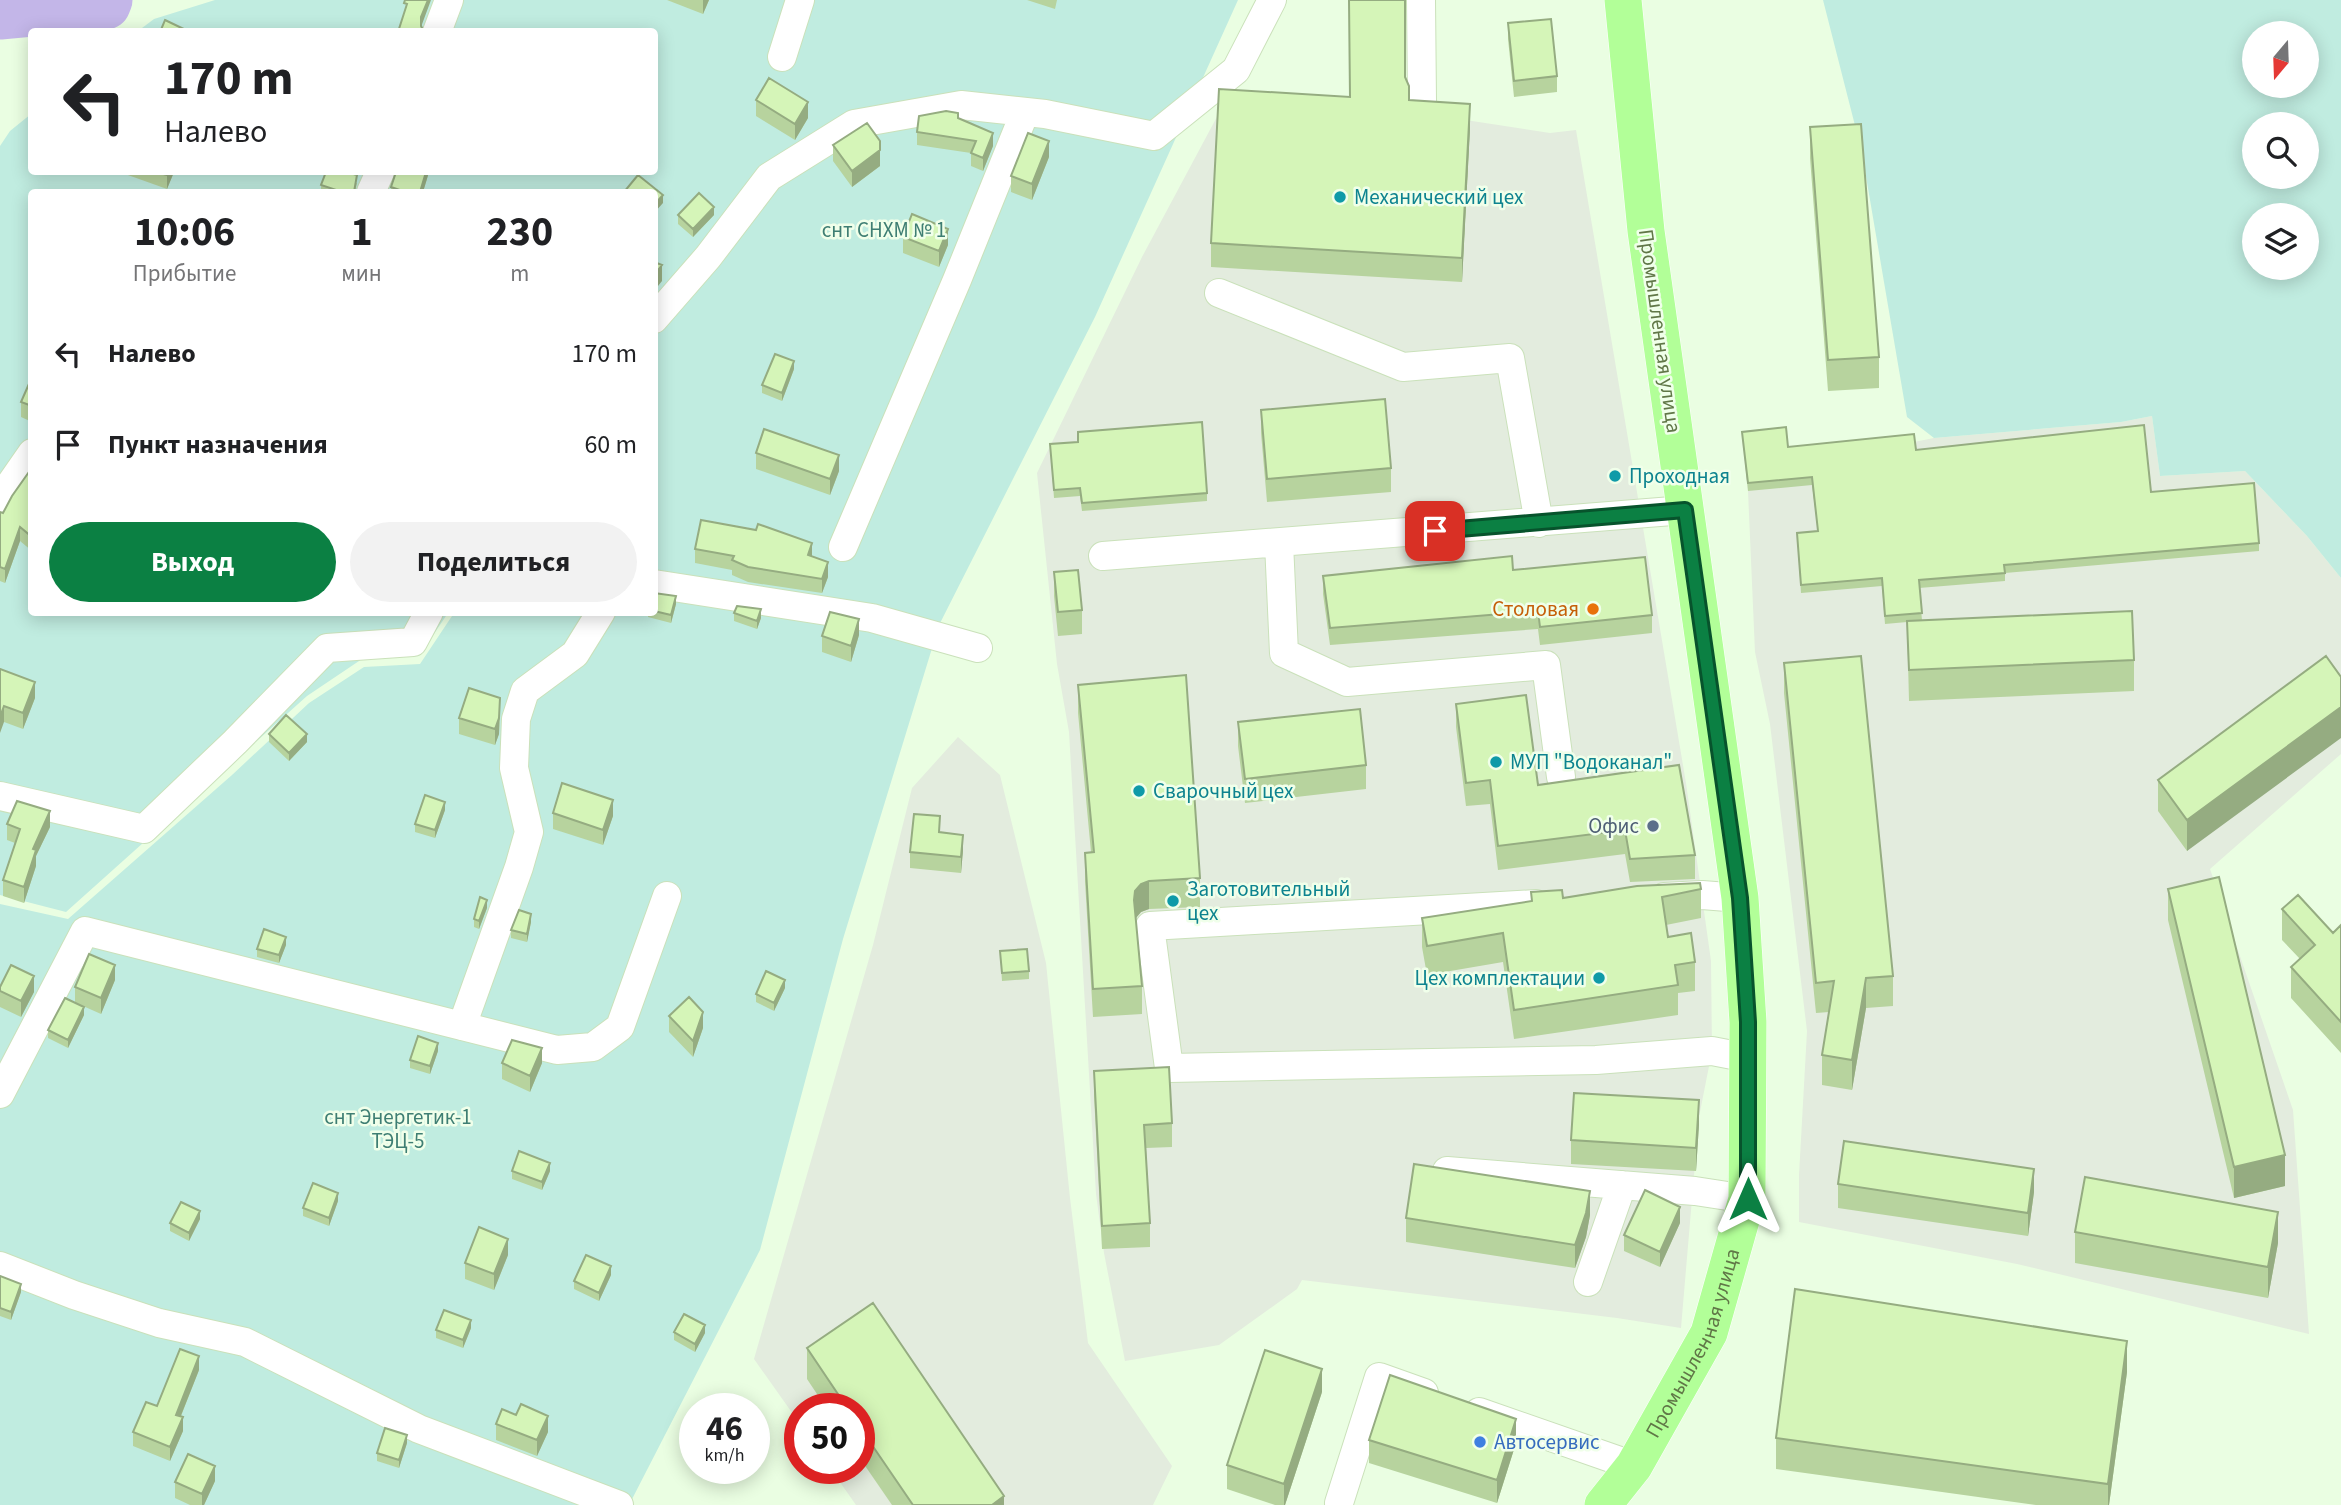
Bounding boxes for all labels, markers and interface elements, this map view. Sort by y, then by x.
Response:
north arrow [2242,21,2319,98]
map controls [2242,21,2319,280]
text: 170 m [164,44,293,114]
icon: left [49,56,140,147]
text: Налево [164,109,267,155]
button: search [2242,112,2319,189]
place label: Механический цех [1354,182,1524,212]
marker: Механический цех [1332,189,1348,205]
text: 10:06 [134,202,235,262]
text: 1 [350,202,373,262]
text: 230 [487,202,553,262]
button: layers [2242,203,2319,280]
park label: снт СНХМ № 1 [822,215,946,245]
street label: Промышленная улица [1631,227,1689,435]
text: Прибытие [133,257,236,290]
text: мин [341,257,382,290]
text: m [510,257,529,290]
icon: left [49,335,87,373]
text: Налево [108,335,196,372]
text: 170 m [571,335,637,372]
icon: arrive [49,426,87,464]
text: Пункт назначения [108,426,328,463]
text: 60 m [584,426,637,463]
place label: Проходная [1629,461,1730,491]
marker: Проходная [1607,468,1623,484]
pin [1405,501,1465,561]
icon: arrive [1416,512,1454,550]
button: Выход [49,522,336,602]
button: Поделиться [350,522,637,602]
place label: Столовая [1492,594,1579,624]
marker: Столовая [1585,601,1601,617]
place label: МУП "Водоканал" [1510,747,1672,777]
marker: МУП "Водоканал" [1488,754,1504,770]
place label: Сварочный цех [1153,776,1294,806]
marker: Сварочный цех [1131,783,1147,799]
place label: Офис [1588,811,1639,841]
marker: Офис [1645,818,1661,834]
place label: Заготовительный цех [1187,874,1350,928]
marker: Заготовительный цех [1165,893,1181,909]
place label: Цех комплектации [1414,963,1585,993]
marker: Цех комплектации [1591,970,1607,986]
park label: снт Энергетик-1 ТЭЦ-5 [324,1102,472,1156]
position arrow [1711,1162,1785,1236]
street label: Промышленная улица [1638,1245,1747,1443]
speed limit sign: 50 [784,1393,875,1484]
text: 46 [706,1404,743,1454]
place label: Автосервис [1494,1427,1600,1457]
marker: Автосервис [1472,1434,1488,1450]
text: km/h [705,1443,744,1468]

